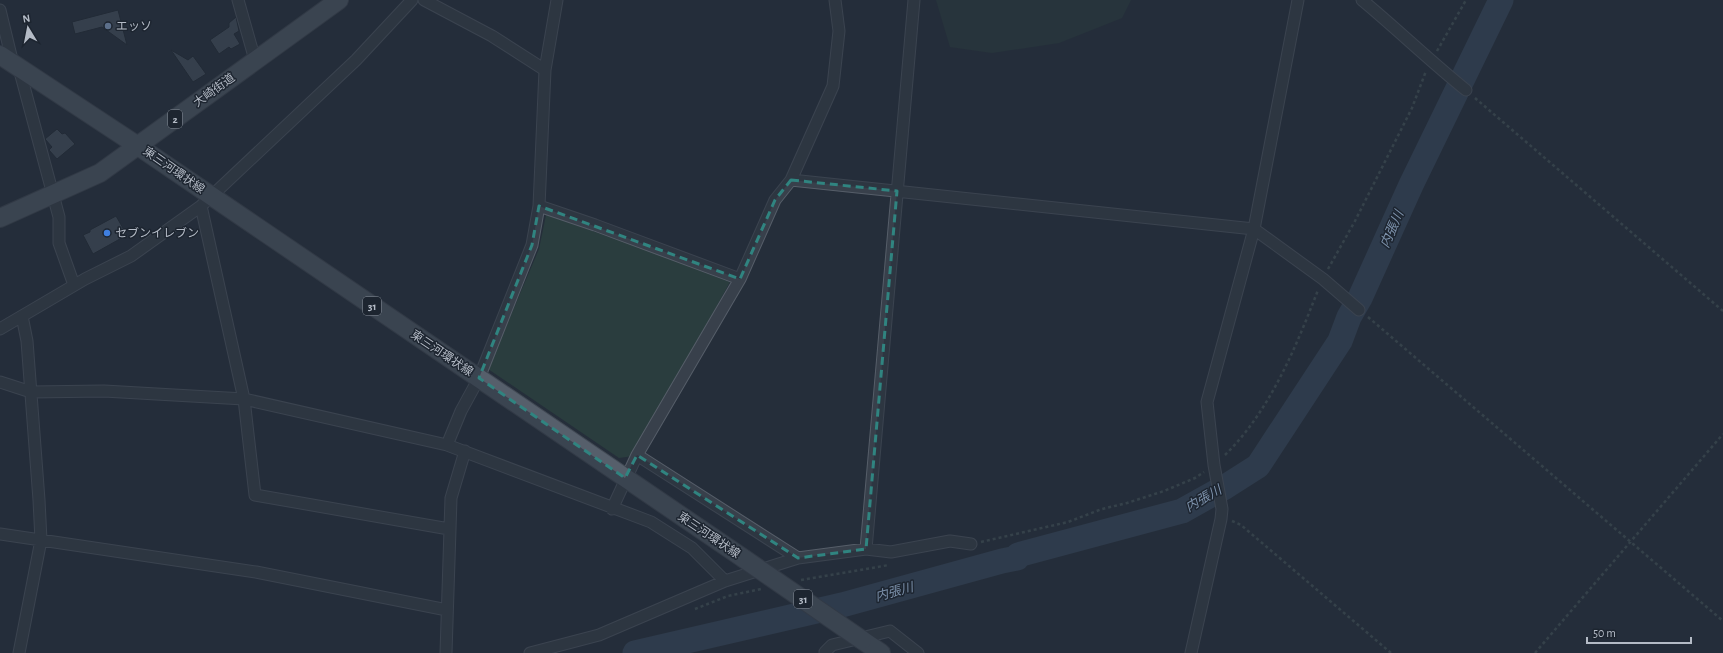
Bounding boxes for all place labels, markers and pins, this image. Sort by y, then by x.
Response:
place label: エッソ [116,20,152,32]
marker: エッソ [103,21,113,31]
place label: セブンイレブン [115,226,199,239]
marker: セブンイレブン [102,228,112,238]

